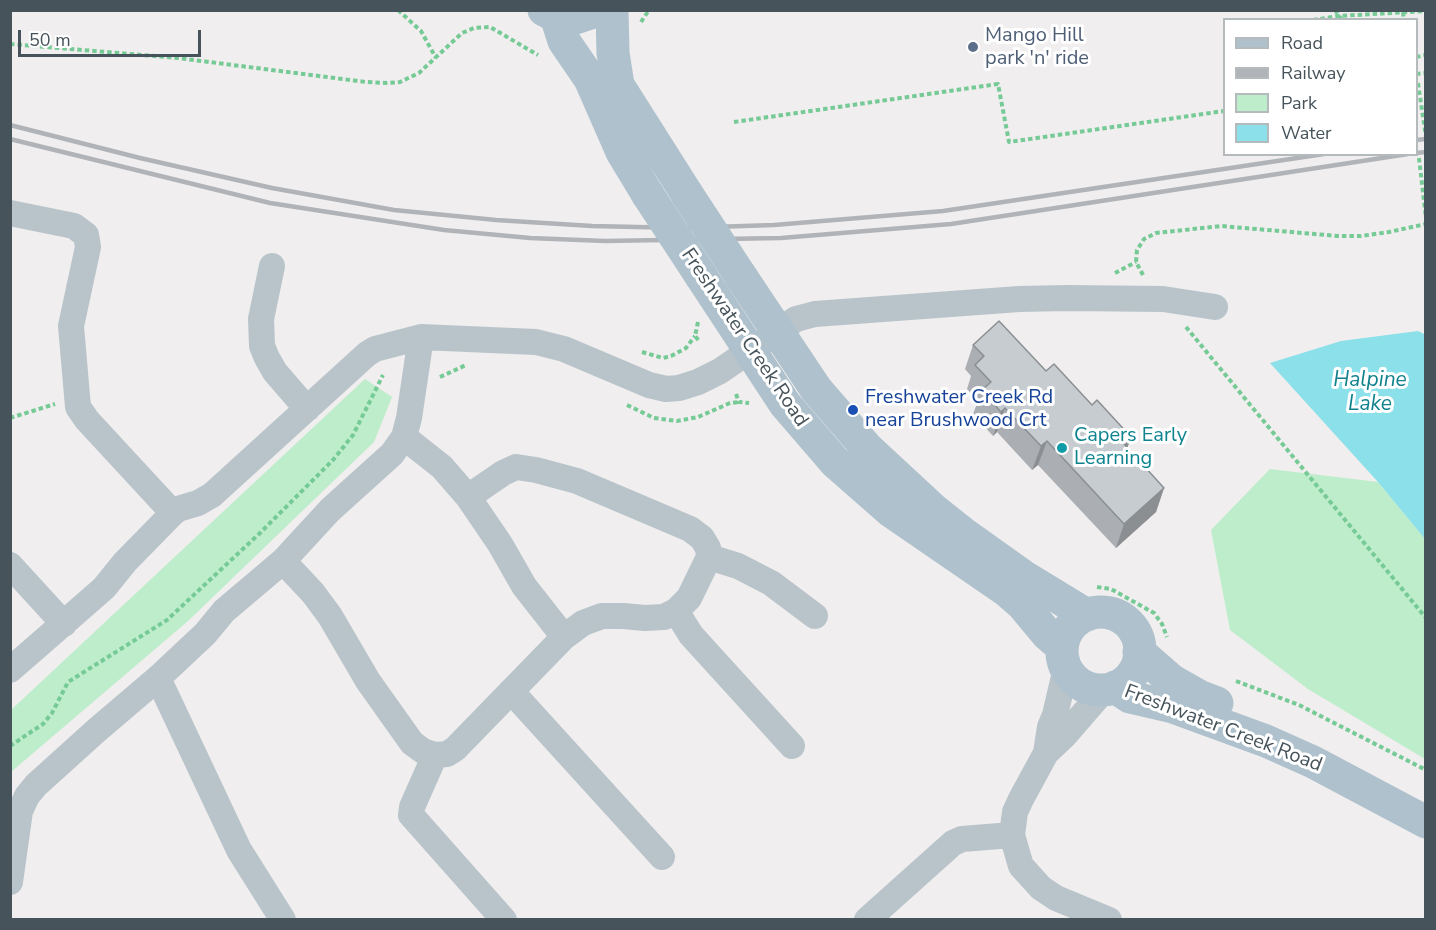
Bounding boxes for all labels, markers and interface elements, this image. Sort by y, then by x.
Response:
scale bar [21,18,204,56]
legend [1223,18,1418,156]
place label: Mango Hill park 'n' ride [985,24,1089,71]
text: 50 m [29,28,71,52]
text: Road [1281,31,1323,55]
marker: Mango Hill park 'n' ride [966,40,980,54]
text: Railway [1281,61,1346,85]
text: Park [1281,91,1317,115]
text: Water [1281,121,1332,145]
street label: Freshwater Creek Road [675,244,813,432]
water label: Halpine Lake [1333,368,1407,418]
place label: Freshwater Creek Rd near Brushwood Crt [865,386,1053,433]
marker: Freshwater Creek Rd near Brushwood Crt [846,403,860,417]
place label: Capers Early Learning [1074,424,1187,471]
marker: Capers Early Learning [1055,441,1069,455]
street label: Freshwater Creek Road [1121,680,1325,778]

